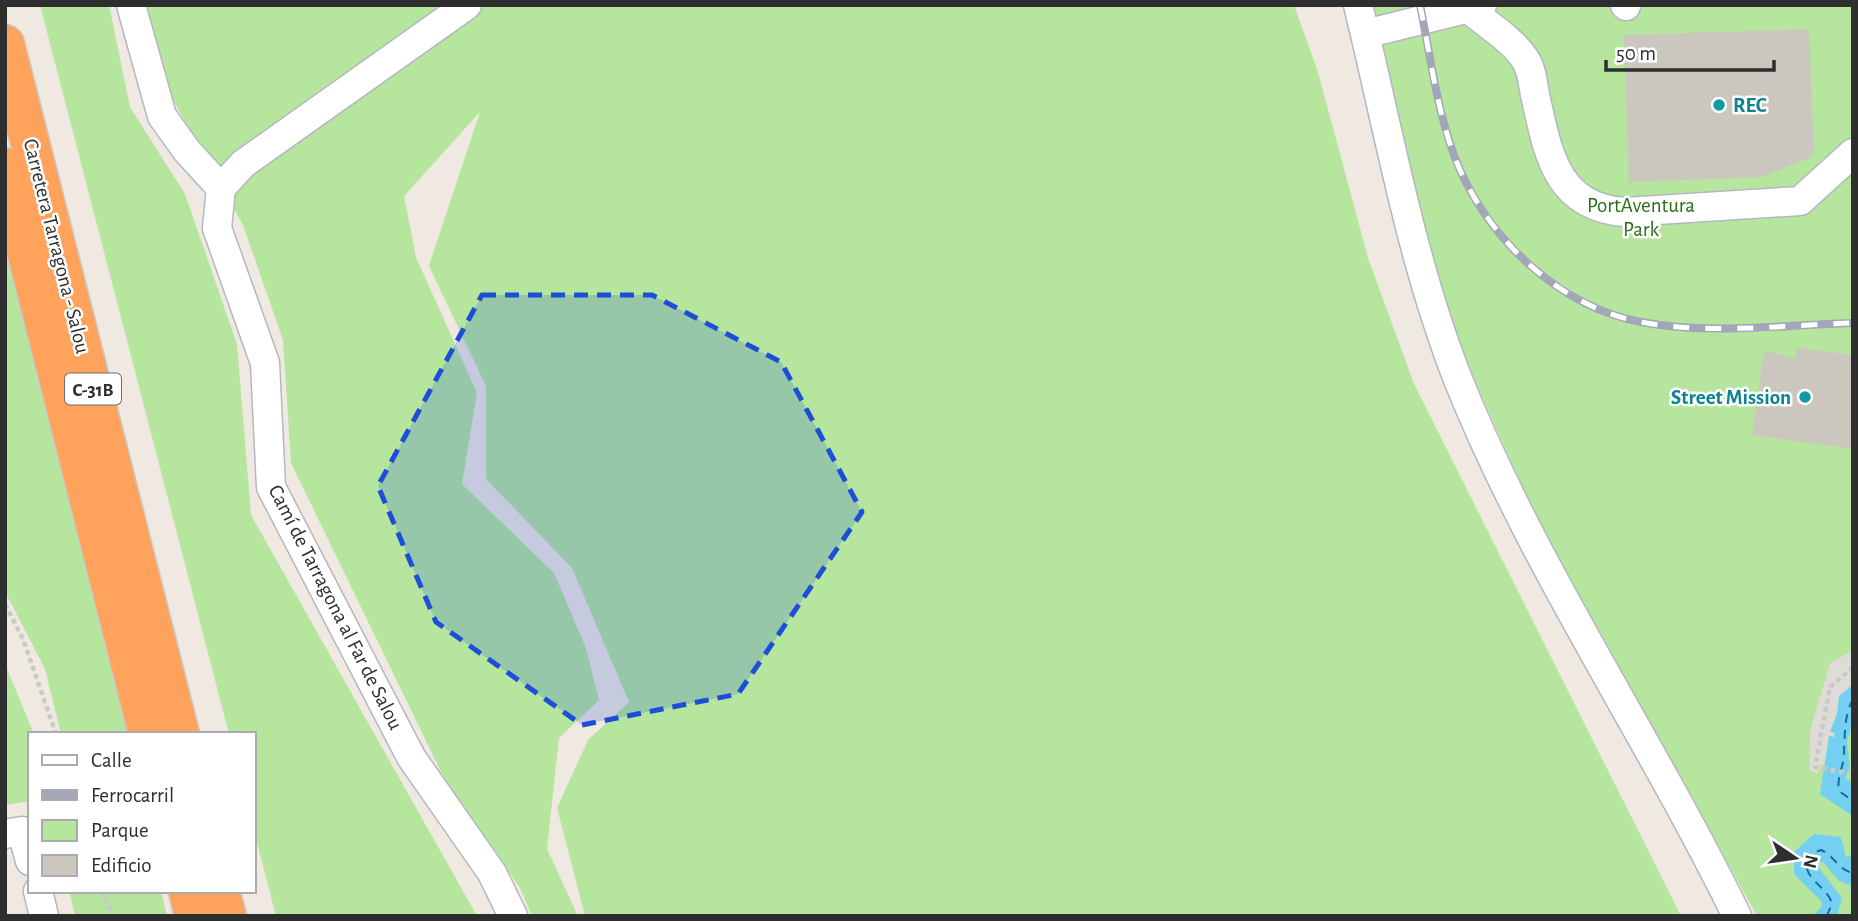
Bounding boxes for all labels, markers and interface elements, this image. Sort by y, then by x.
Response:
scale bar [1606,28,1774,72]
text: 50 m [1616,43,1656,64]
place label: REC [1733,95,1767,116]
marker: REC [1711,97,1727,113]
street label: Carretera Tarragona - Salou [20,137,93,356]
park label: PortAventura Park [1587,195,1695,240]
road number: C-31B [65,374,121,404]
place label: Street Mission [1671,387,1791,408]
marker: Street Mission [1797,389,1813,405]
street label: Camí de Tarragona al Far de Salou [265,481,407,733]
legend [28,732,256,893]
text: Calle [91,750,132,771]
text: Ferrocarril [91,785,174,806]
text: Parque [91,820,149,841]
north arrow [1760,823,1830,893]
text: N [1799,853,1821,870]
text: Edificio [91,855,152,876]

